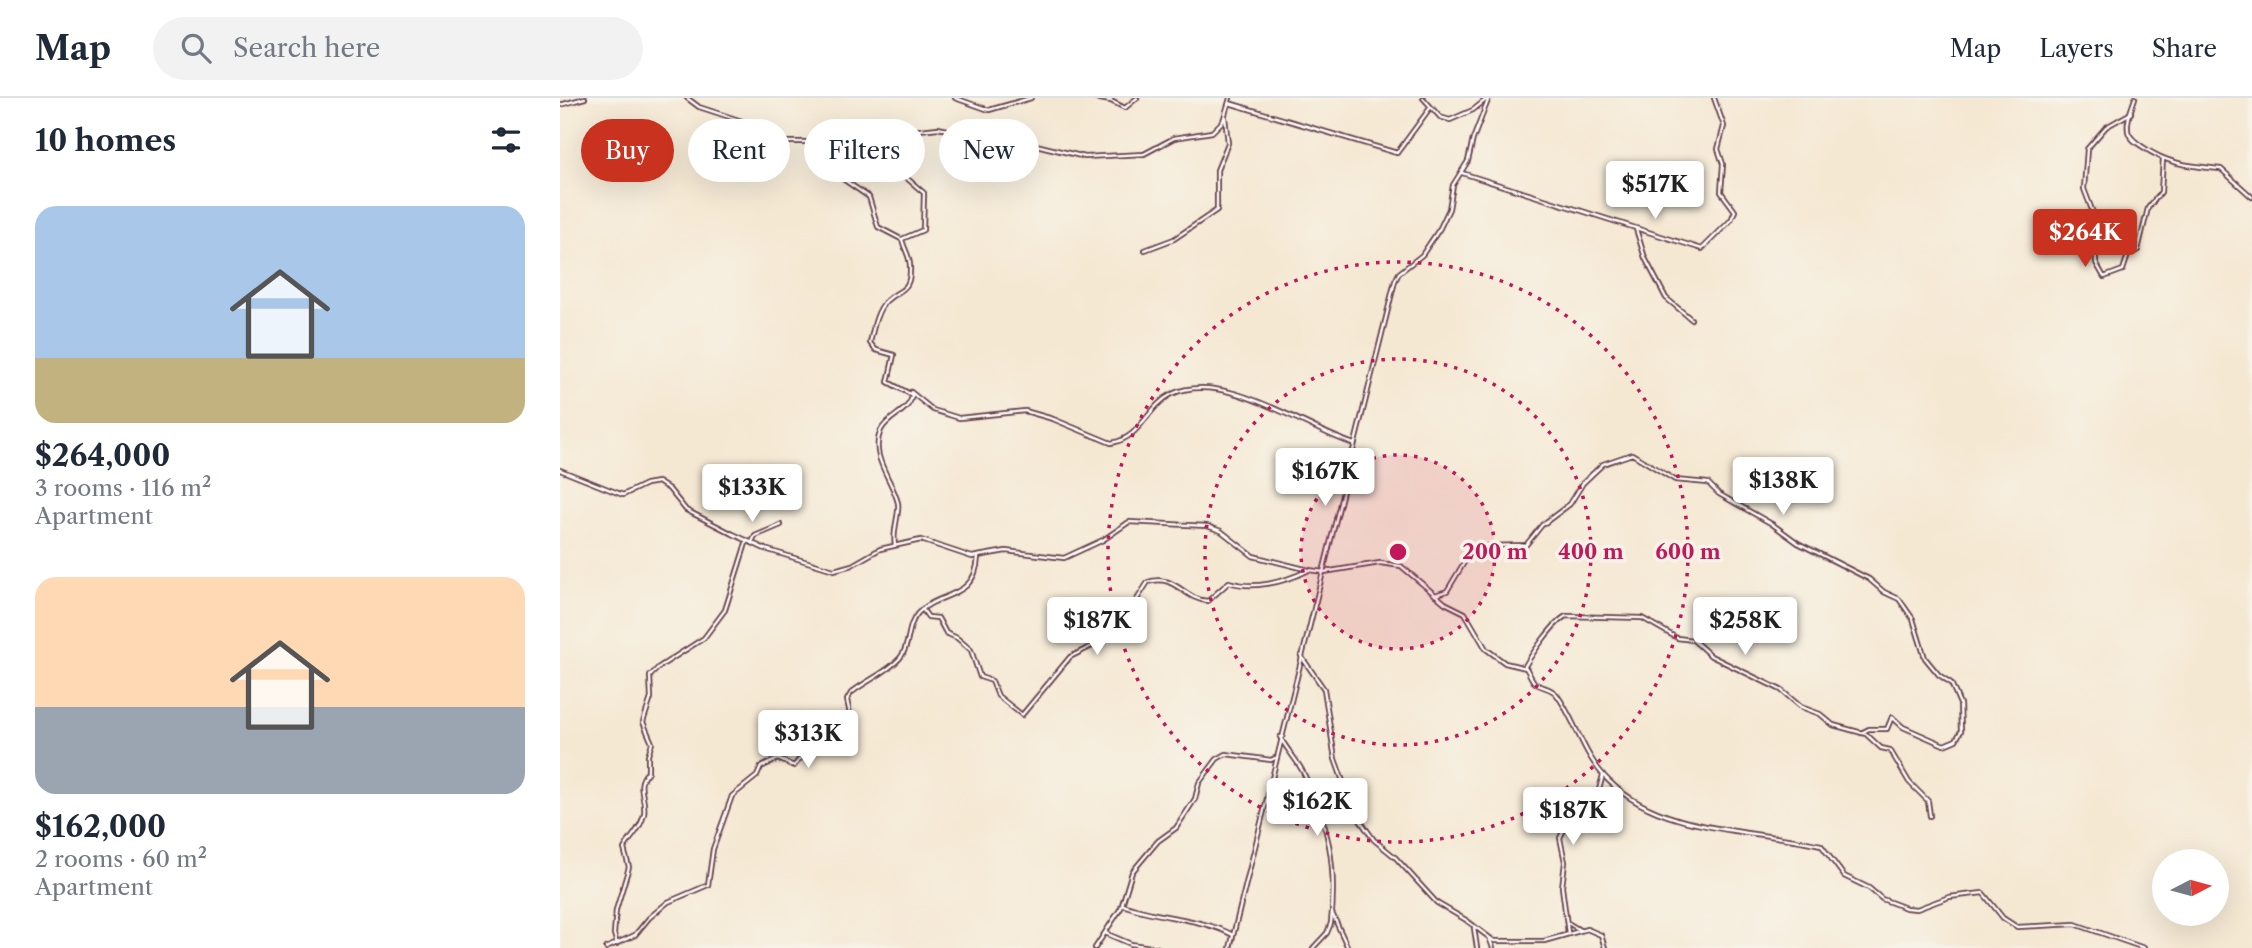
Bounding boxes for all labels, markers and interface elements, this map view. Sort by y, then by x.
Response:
search box [153,17,643,80]
text: Map [35,28,111,69]
icon: search [177,29,215,67]
text: Search here [233,32,380,64]
text: Map [1950,34,2001,63]
text: Layers [2039,34,2114,63]
text: Share [2152,34,2217,63]
chip: Buy [581,119,674,182]
chip: Rent [688,119,790,182]
chip: Filters [804,119,925,182]
chip: New [939,119,1039,182]
icon: filters [487,121,525,159]
text: 10 homes [35,122,176,159]
pin: $517K [1606,162,1704,221]
text: $517K [1622,170,1688,198]
pin: $264K [2036,209,2134,269]
text: $264K [2049,218,2121,246]
icon: home [217,251,343,377]
text: $264,000 [35,437,170,474]
pin: $167K [1276,448,1374,508]
text: $167K [1291,457,1359,485]
pin: $138K [1734,458,1832,517]
pin: $133K [703,464,801,524]
text: $138K [1749,466,1817,494]
text: $133K [718,473,786,501]
text: 3 rooms · 116 m² [35,474,211,502]
text: Apartment [35,502,153,530]
text: 200 m [1462,539,1528,564]
text: 400 m [1558,539,1624,564]
text: 600 m [1655,539,1721,564]
centre of rings [1386,540,1410,564]
pin: $187K [1048,598,1146,657]
pin: $258K [1696,598,1794,657]
text: $187K [1063,606,1131,634]
text: $258K [1709,606,1781,634]
icon: home [217,622,343,748]
pin: $313K [759,710,857,770]
text: $313K [774,719,842,747]
pin: $162K [1268,778,1366,838]
text: $162K [1283,787,1351,815]
pin: $187K [1524,788,1622,847]
text: $187K [1539,796,1607,824]
text: $162,000 [35,808,166,845]
text: 2 rooms · 60 m² [35,845,207,873]
north arrow [2152,849,2230,926]
map controls [2152,849,2229,926]
text: Apartment [35,873,153,901]

